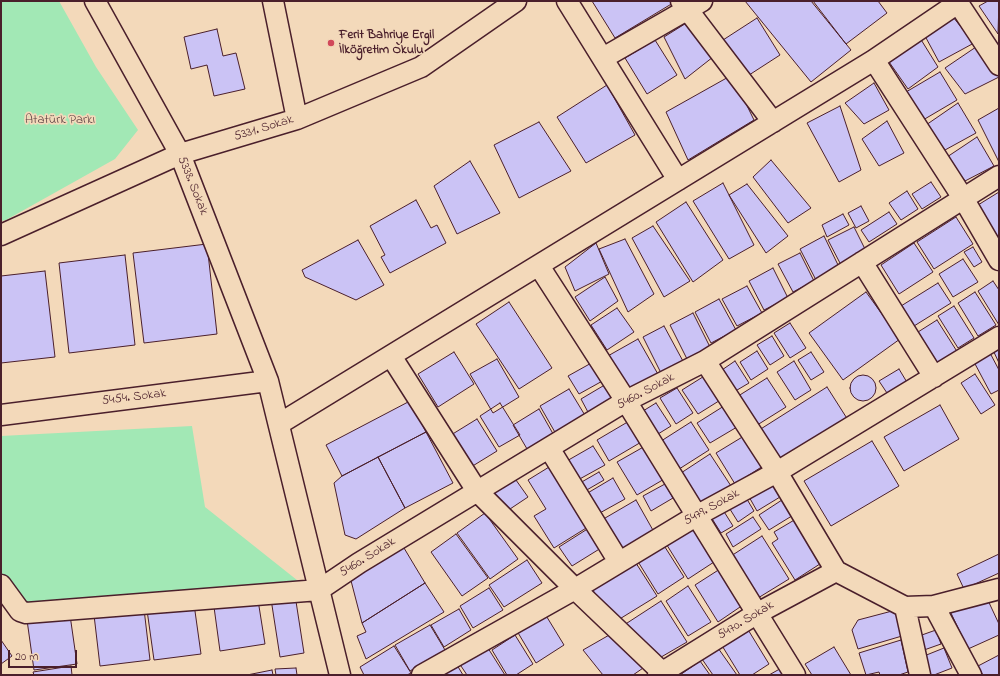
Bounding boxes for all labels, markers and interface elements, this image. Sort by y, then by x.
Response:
place label: Ferit Bahriye Ergil İlköğretim Okulu [339,28,434,59]
marker: Ferit Bahriye Ergil İlköğretim Okulu [326,38,336,48]
park label: Atatürk Parkı [25,113,95,129]
street label: 5331. Sokak [232,113,296,145]
street label: 5338. Sokak [173,154,211,218]
street label: 5460. Sokak [614,370,678,414]
street label: 5454. Sokak [101,386,167,410]
street label: 5479. Sokak [682,486,742,530]
street label: 5460. Sokak [337,535,399,581]
street label: 5470. Sokak [715,598,777,644]
scale bar [10,642,79,668]
text: 20 m [15,648,38,666]

